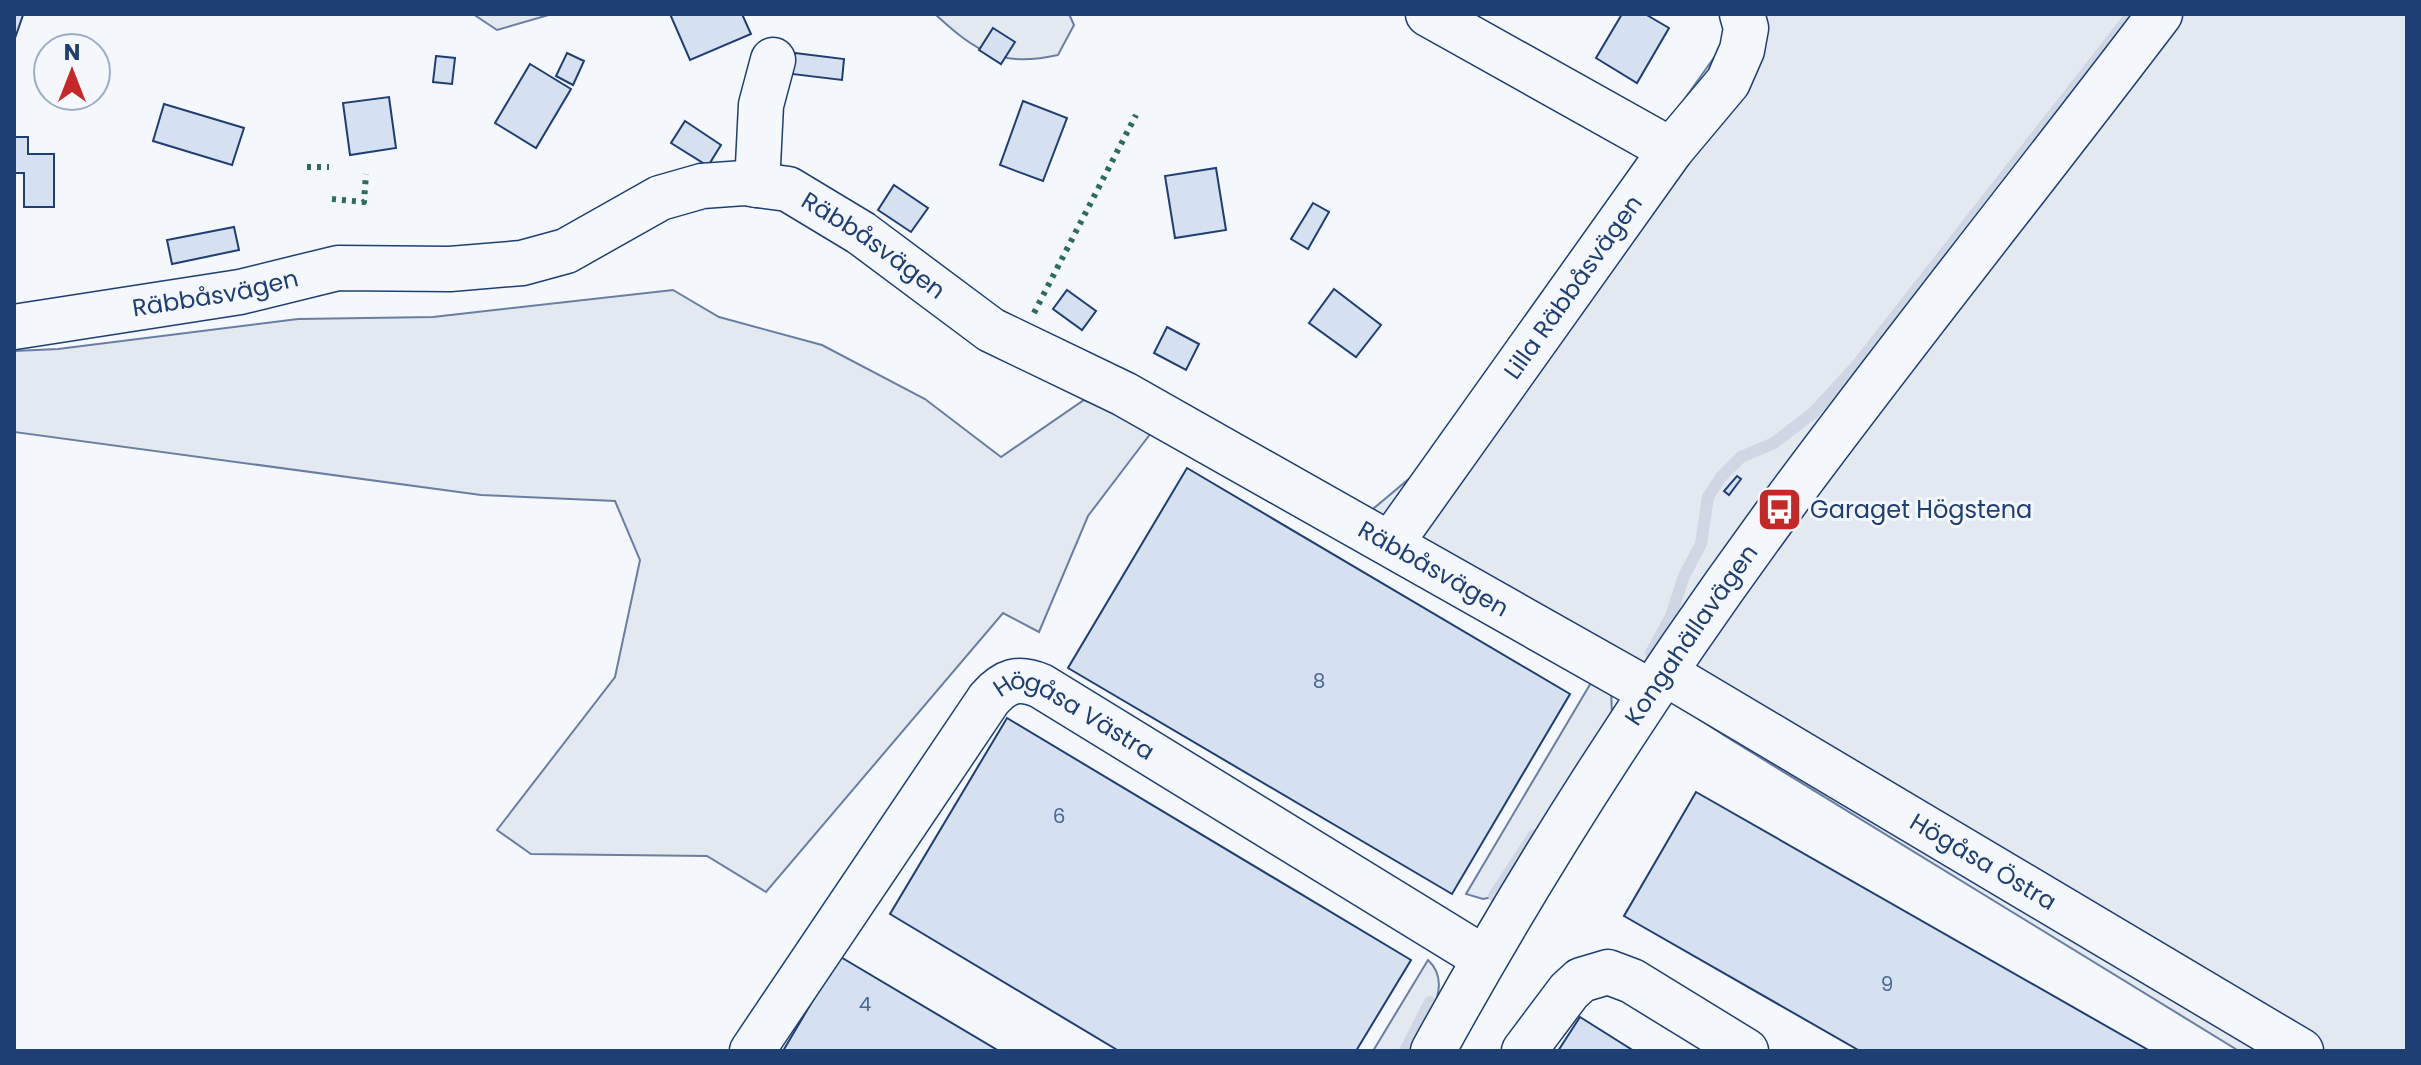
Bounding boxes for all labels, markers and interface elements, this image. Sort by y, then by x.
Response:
north arrow [32,32,112,112]
text: N [64,37,80,68]
street label: Räbbåsvägen [795,184,952,306]
street label: Lilla Räbbåsvägen [1496,188,1650,386]
street label: Räbbåsvägen [130,261,302,324]
bus stop icon: Garaget Högstena [1755,486,1803,534]
place label: Garaget Högstena [1810,493,2032,526]
street label: Räbbåsvägen [1352,513,1515,624]
street label: Kongahällavägen [1617,537,1765,732]
street label: Högåsa Västra [987,663,1161,768]
house number: 8 [1313,667,1325,695]
house number: 6 [1053,802,1065,830]
street label: Högåsa Östra [1904,805,2063,918]
house number: 9 [1881,970,1893,998]
house number: 4 [859,990,871,1018]

